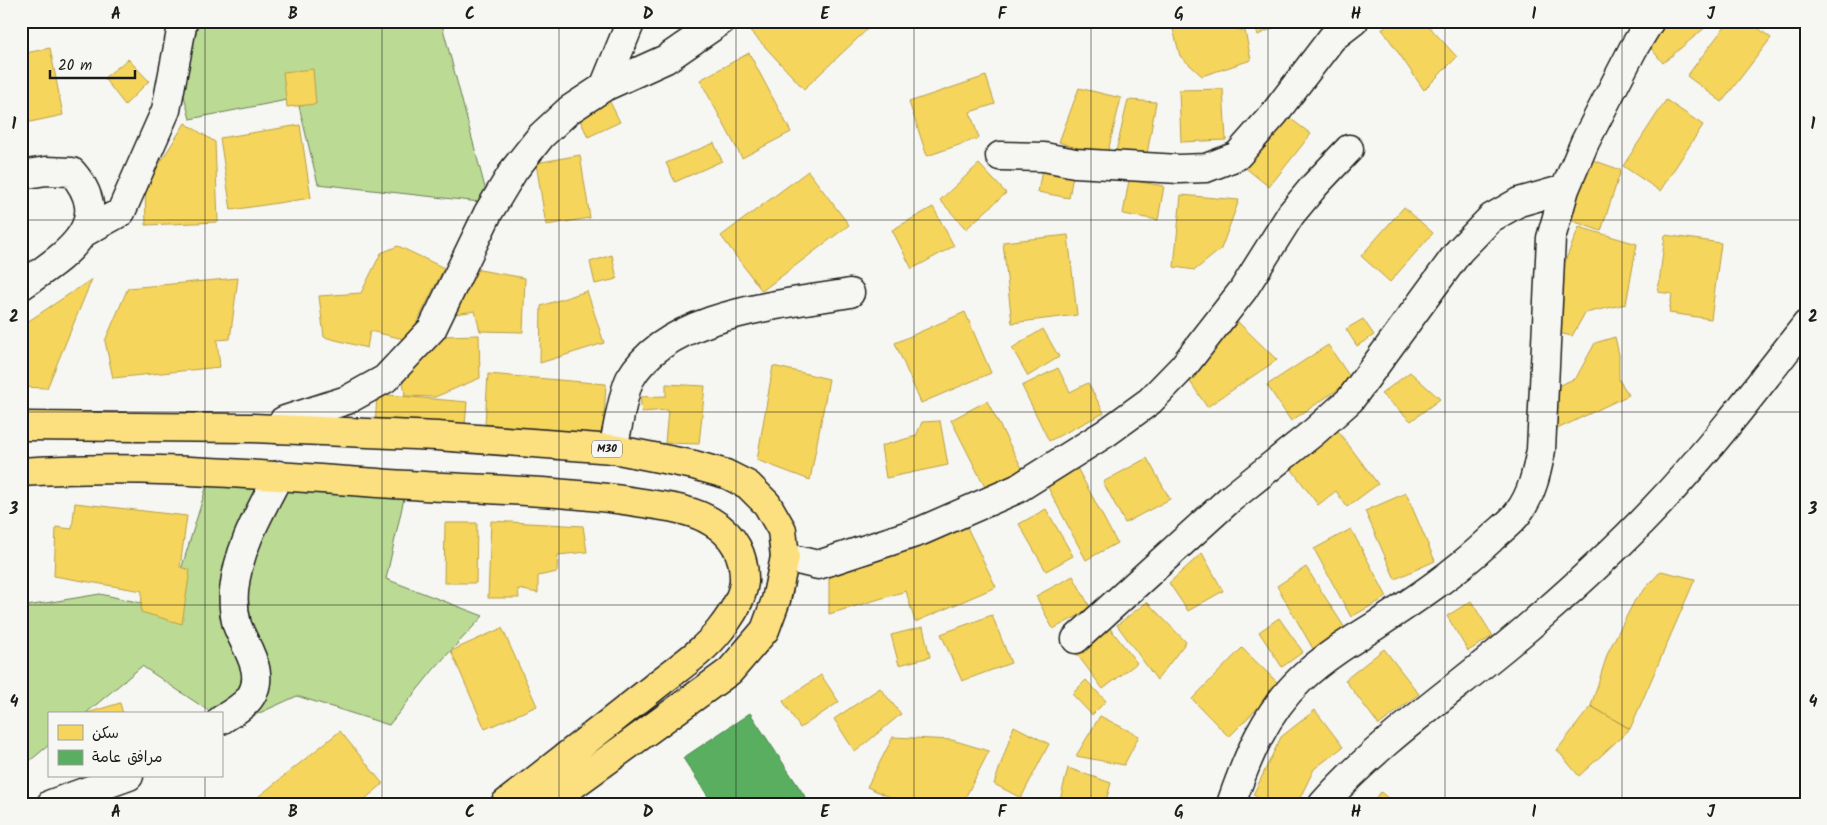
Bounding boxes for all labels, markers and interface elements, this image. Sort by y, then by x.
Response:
text: A [111,2,121,27]
text: B [288,2,298,27]
text: C [465,2,475,27]
text: D [643,2,654,27]
text: E [821,2,831,27]
text: F [998,2,1008,27]
text: G [1174,2,1184,27]
text: H [1351,2,1361,27]
text: I [1532,2,1537,27]
text: J [1707,2,1716,27]
scale bar [50,48,135,80]
text: 20 m [58,54,92,78]
text: 1 [12,112,17,137]
text: 1 [1811,112,1816,137]
text: 2 [9,305,19,330]
text: 2 [1808,305,1818,330]
road number: M30 [592,440,622,458]
text: 3 [9,497,19,522]
text: 3 [1808,497,1818,522]
text: 4 [10,690,19,715]
text: 4 [1809,690,1818,715]
legend [48,712,222,778]
text: سكن [92,722,119,746]
text: مرافق عامة [92,746,162,770]
text: A [111,800,121,825]
text: B [288,800,298,825]
text: C [465,800,475,825]
text: D [643,800,654,825]
text: E [821,800,831,825]
text: F [998,800,1008,825]
text: G [1174,800,1184,825]
text: H [1351,800,1361,825]
text: I [1532,800,1537,825]
text: J [1707,800,1716,825]

